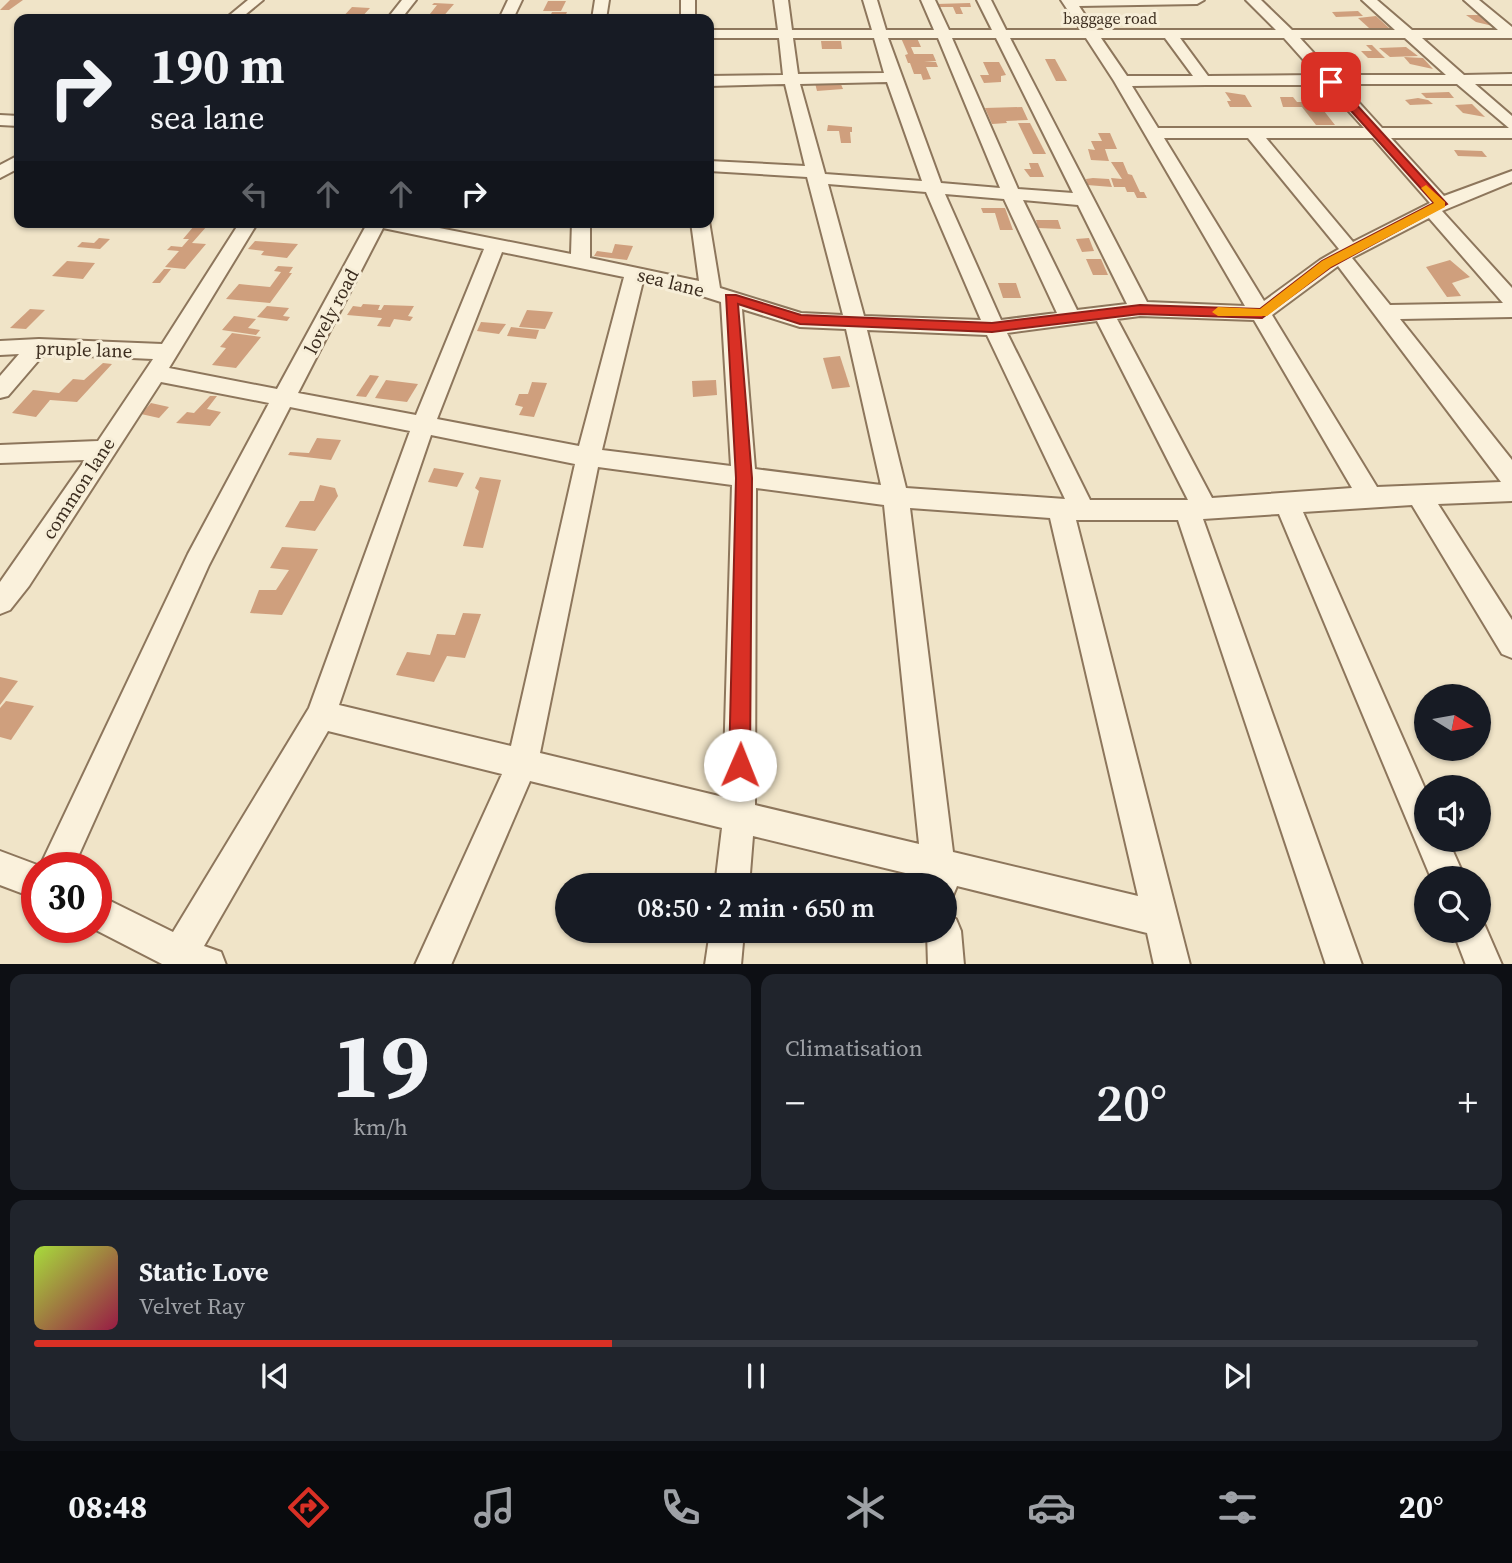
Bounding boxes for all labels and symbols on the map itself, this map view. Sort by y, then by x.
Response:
street label: baggage road [1063,7,1157,29]
pin [1301,52,1361,112]
street label: sea lane [635,261,707,303]
street label: lovely road [298,264,364,358]
street label: pruple lane [35,334,133,364]
street label: common lane [35,432,121,544]
north arrow [1414,684,1491,761]
position arrow [703,728,777,802]
speed limit sign: 30 [21,852,112,943]

